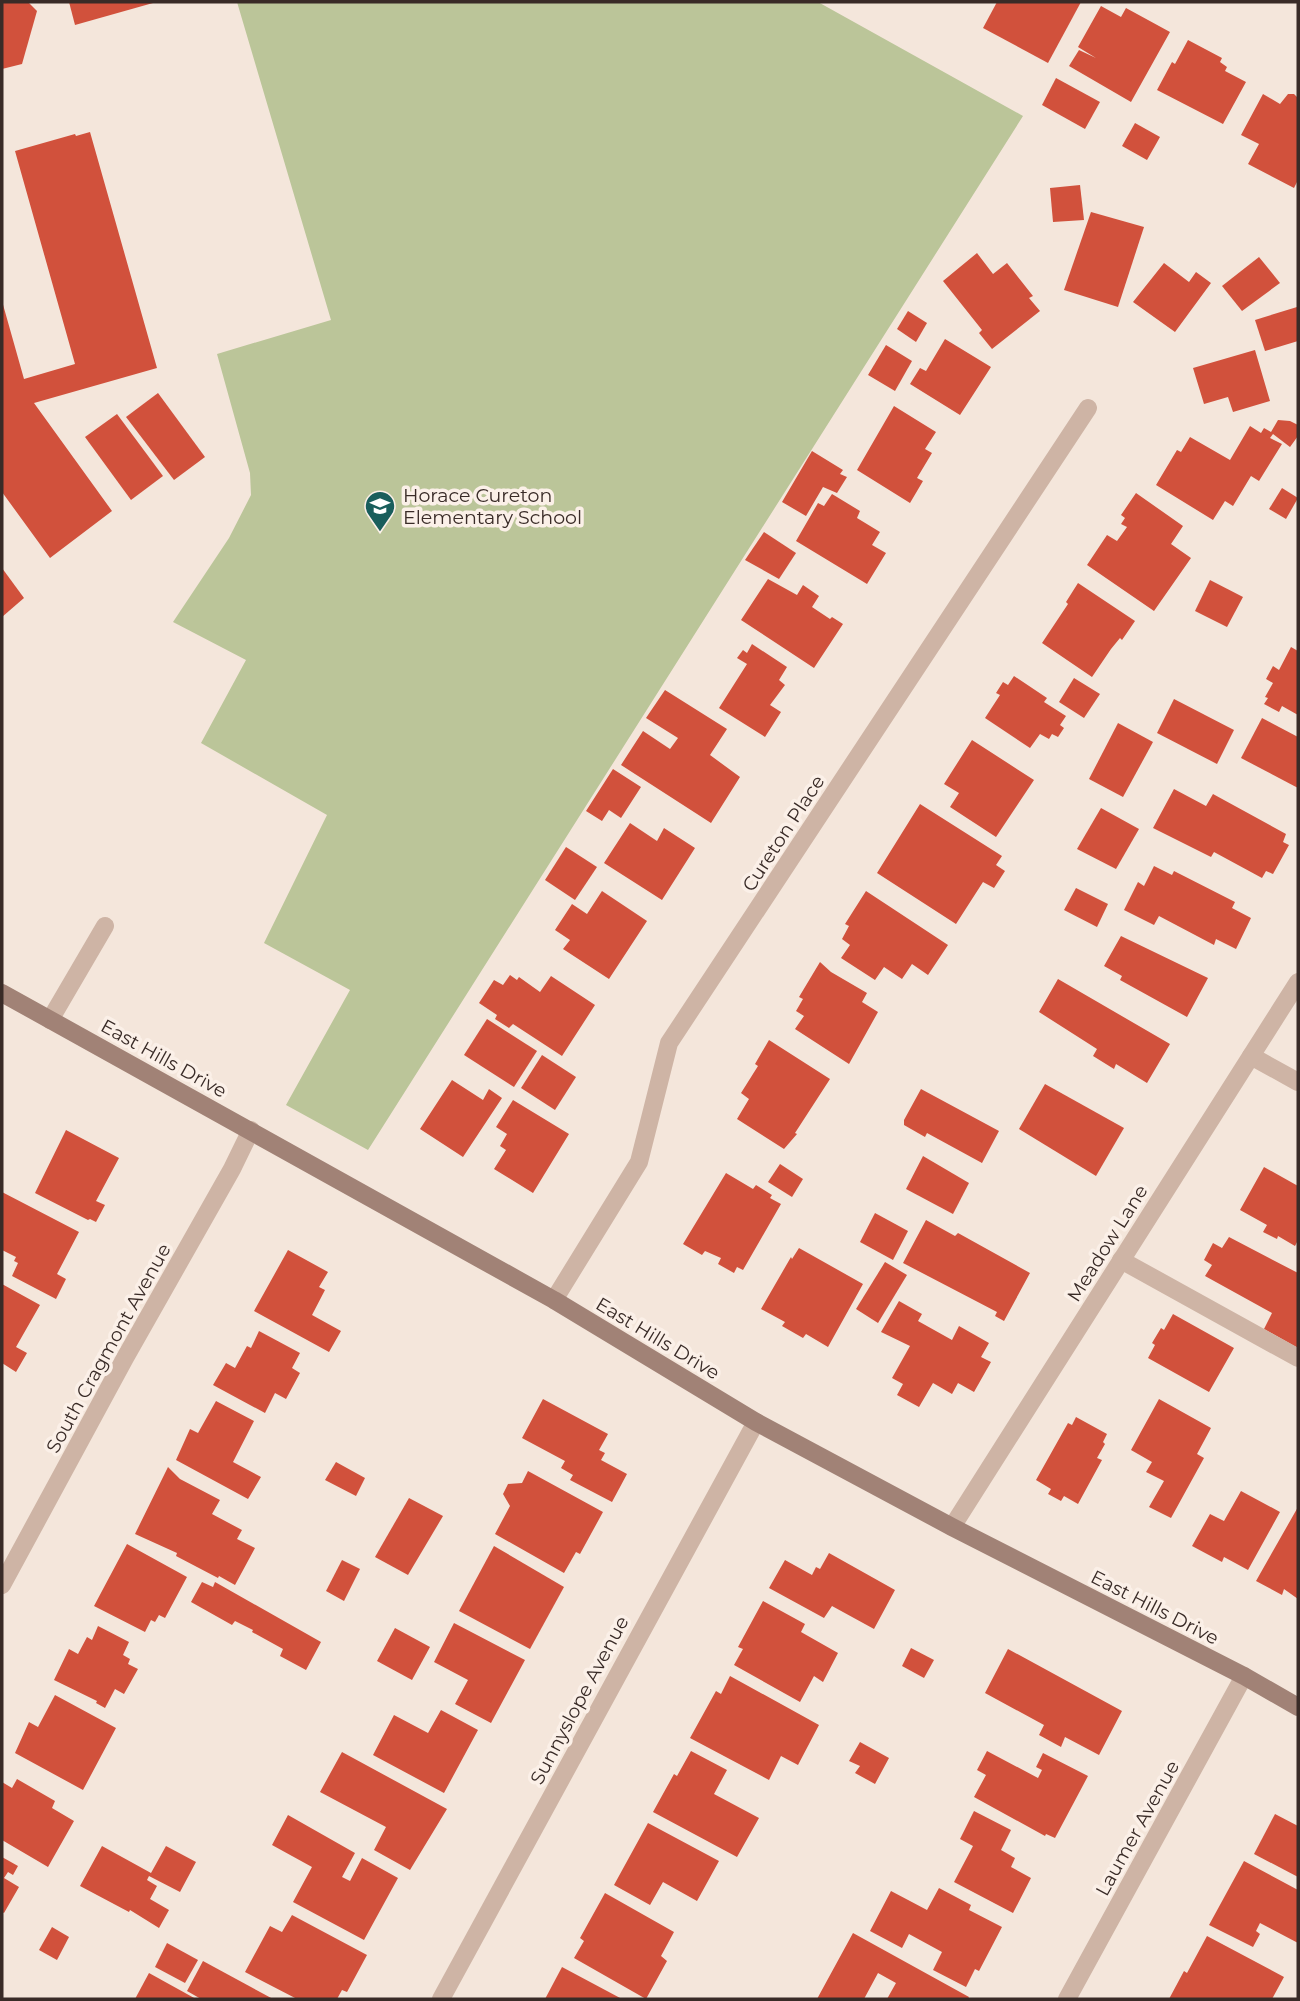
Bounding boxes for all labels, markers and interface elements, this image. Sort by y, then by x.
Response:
place label: Horace Cureton Elementary School [403,484,582,529]
school or university icon: Horace Cureton Elementary School [363,489,397,533]
street label: Cureton Place [737,771,830,896]
street label: East Hills Drive [97,1014,231,1103]
street label: Meadow Lane [1062,1181,1153,1306]
street label: South Cragmont Avenue [41,1240,176,1457]
street label: East Hills Drive [592,1292,724,1384]
street label: East Hills Drive [1087,1565,1223,1650]
street label: Sunnyslope Avenue [525,1612,634,1788]
street label: Laumer Avenue [1091,1757,1184,1900]

